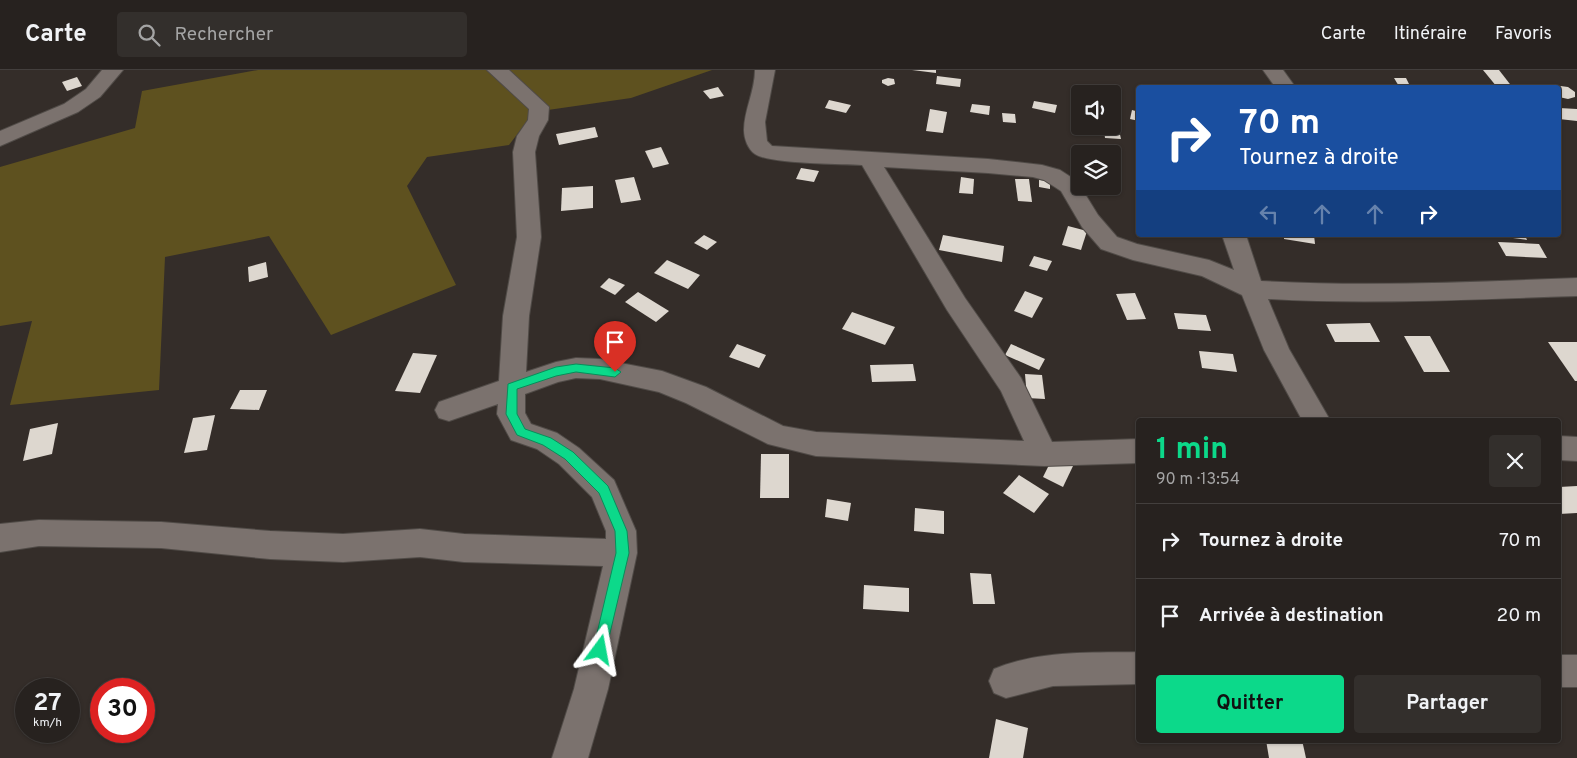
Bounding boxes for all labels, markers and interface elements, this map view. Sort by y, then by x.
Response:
search box [117,12,467,57]
text: Carte [25,20,87,50]
icon: search [135,21,163,49]
text: Rechercher [175,23,273,47]
text: Carte [1321,23,1366,46]
text: Itinéraire [1394,23,1467,46]
text: Favoris [1495,23,1552,46]
map controls [1071,85,1121,195]
button: sound [1071,85,1121,135]
text: 70 m [1239,102,1320,146]
icon: right [1156,105,1221,170]
button: layers [1071,145,1121,195]
text: Tournez à droite [1239,145,1399,172]
icon: left [1255,200,1283,228]
icon: ahead [1308,200,1336,228]
icon: ahead [1361,200,1389,228]
icon: right [1414,200,1442,228]
pin [594,321,636,372]
icon: arrive [601,328,629,356]
text: 1 min [1156,432,1228,469]
button: close [1489,435,1541,487]
text: 90 m · 13:54 [1156,470,1240,490]
icon: right [1156,527,1184,555]
text: Tournez à droite [1199,529,1343,553]
text: 70 m [1499,529,1541,553]
icon: arrive [1156,602,1184,630]
text: Arrivée à destination [1199,604,1384,628]
text: 20 m [1497,604,1541,628]
position arrow [573,623,625,675]
button: Quitter [1156,675,1344,733]
button: Partager [1354,675,1541,733]
speed limit sign: 30 [90,678,155,743]
text: 27 [33,688,62,720]
text: km/h [33,715,62,731]

